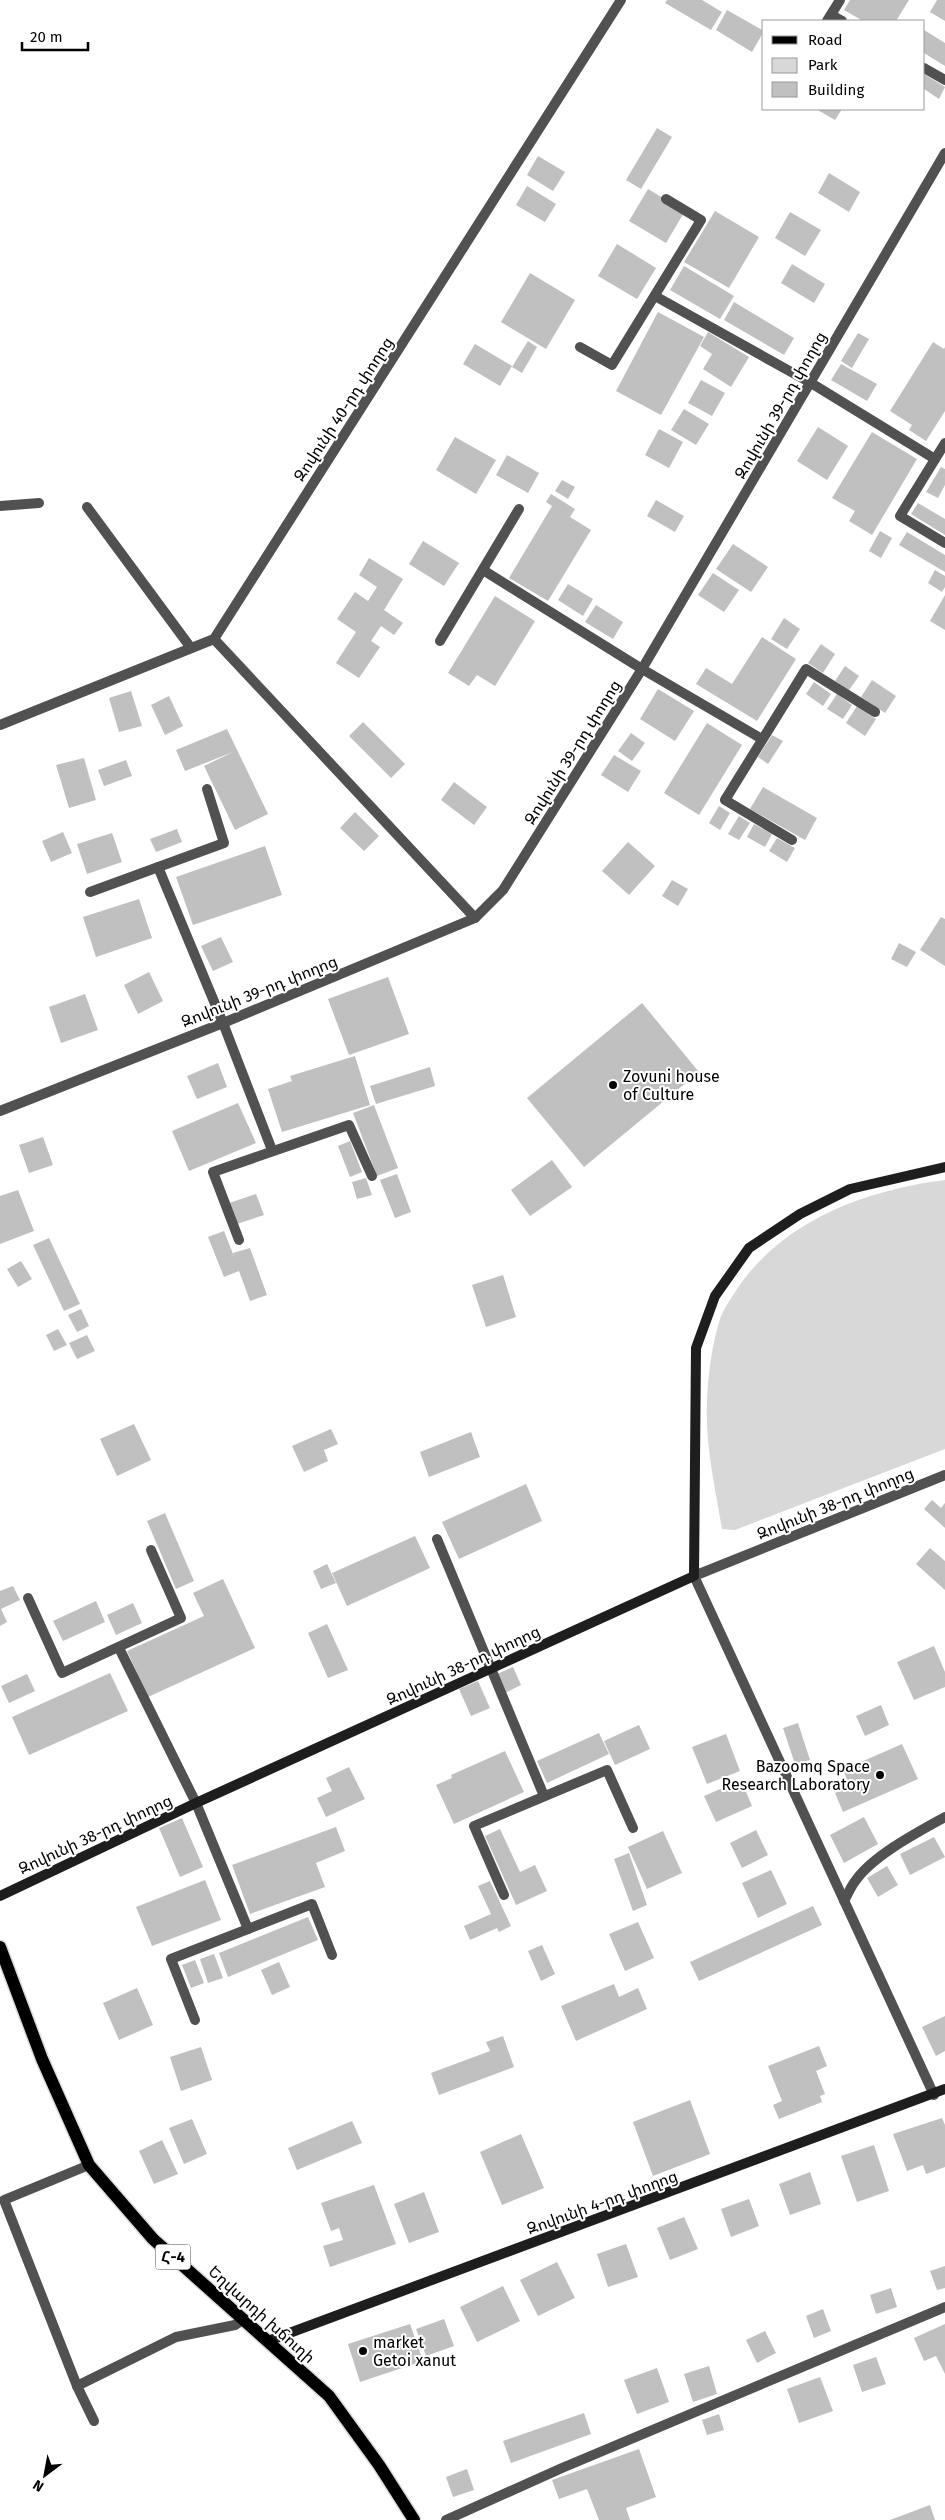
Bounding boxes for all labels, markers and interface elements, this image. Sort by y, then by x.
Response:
scale bar [22,20,89,52]
legend [762,20,925,110]
text: 20 m [30,28,63,46]
text: Road [808,31,843,49]
text: Park [808,56,838,74]
text: Building [808,81,864,99]
street label: Զովունի 39-րդ փողոց [731,328,830,482]
street label: Զովունի 40-րդ փողոց [290,334,397,485]
street label: Զովունի 39-րդ փողոց [520,677,625,828]
street label: Զովունի 39-րդ փողոց [178,951,340,1032]
place label: Zovuni house of Culture [623,1067,720,1104]
marker: Zovuni house of Culture [607,1079,619,1091]
street label: Զովունի 38-րդ փողոց [754,1463,916,1544]
street label: Զովունի 38-րդ փողոց [383,1621,543,1709]
place label: Bazoomq Space Research Laboratory [722,1757,870,1794]
marker: Bazoomq Space Research Laboratory [874,1769,886,1781]
street label: Զովունի 38-րդ փողոց [15,1790,175,1878]
street label: Զովունի 4-րդ փողոց [524,2166,680,2239]
road number: Հ-4 [156,2244,190,2270]
street label: Եղվարդի խճուղի [205,2262,319,2367]
place label: market Getoi xanut [373,2333,456,2370]
marker: market Getoi xanut [357,2345,369,2357]
north arrow [20,2450,70,2500]
text: N [30,2476,47,2495]

